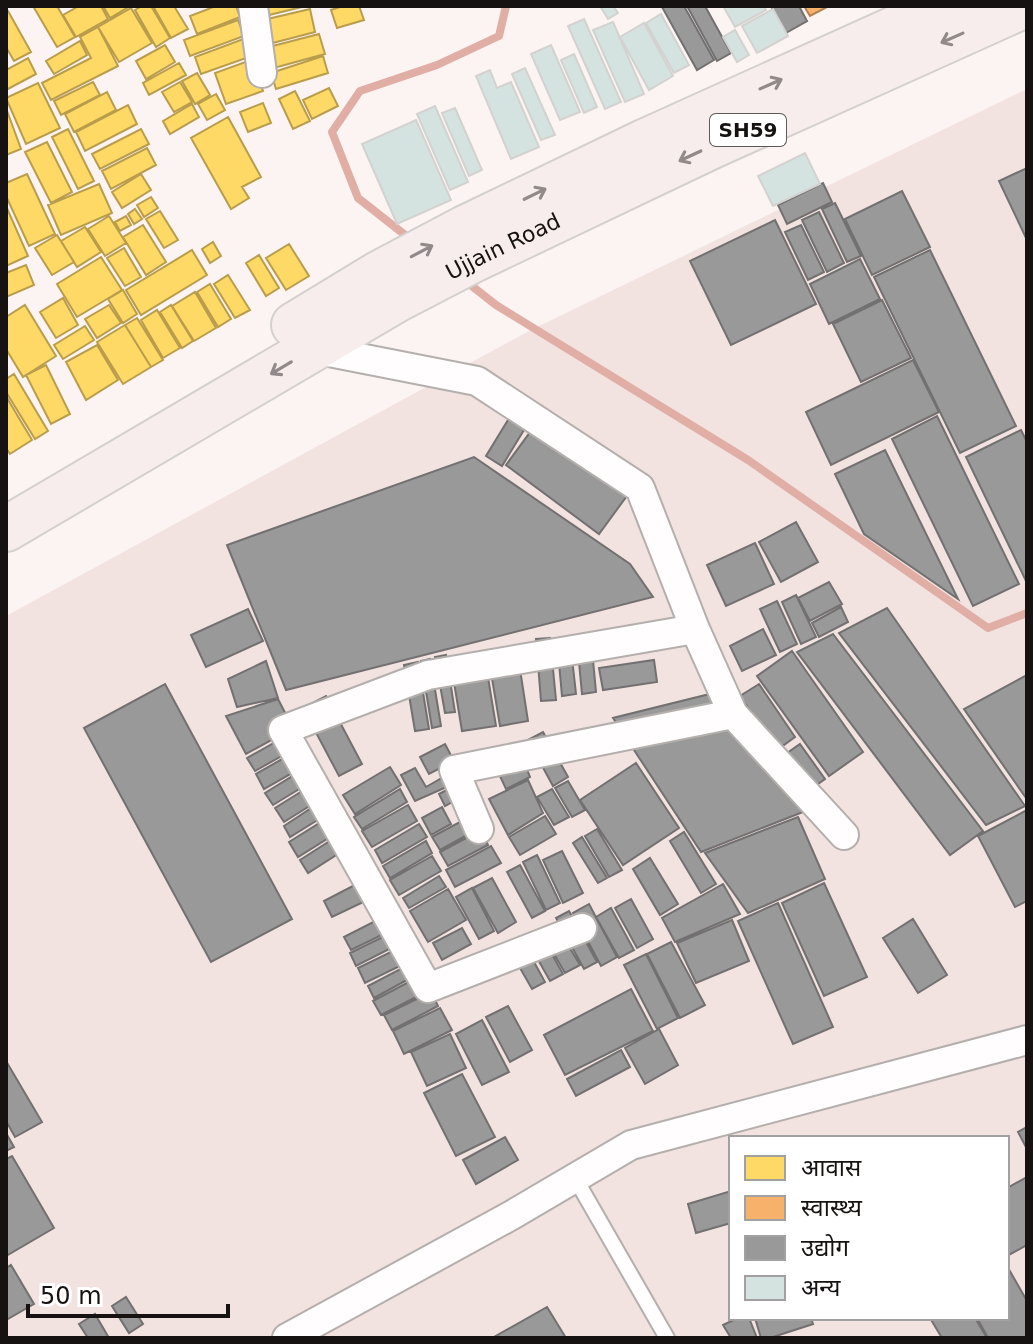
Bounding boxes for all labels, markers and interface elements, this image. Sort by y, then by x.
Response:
one-way arrow [941,31,965,46]
one-way arrow [759,76,783,91]
road number: SH59 [710,114,786,146]
one-way arrow [678,149,702,164]
one-way arrow [523,186,547,201]
street label: Ujjain Road [441,208,564,285]
one-way arrow [409,242,433,258]
one-way arrow [270,360,293,376]
legend [729,1136,1009,1320]
text: आवास [801,1154,862,1182]
text: स्वास्थ्य [801,1194,863,1222]
text: उद्योग [801,1234,849,1262]
scale bar [28,1268,228,1318]
text: अन्य [801,1274,841,1302]
text: 50 m [40,1282,102,1310]

